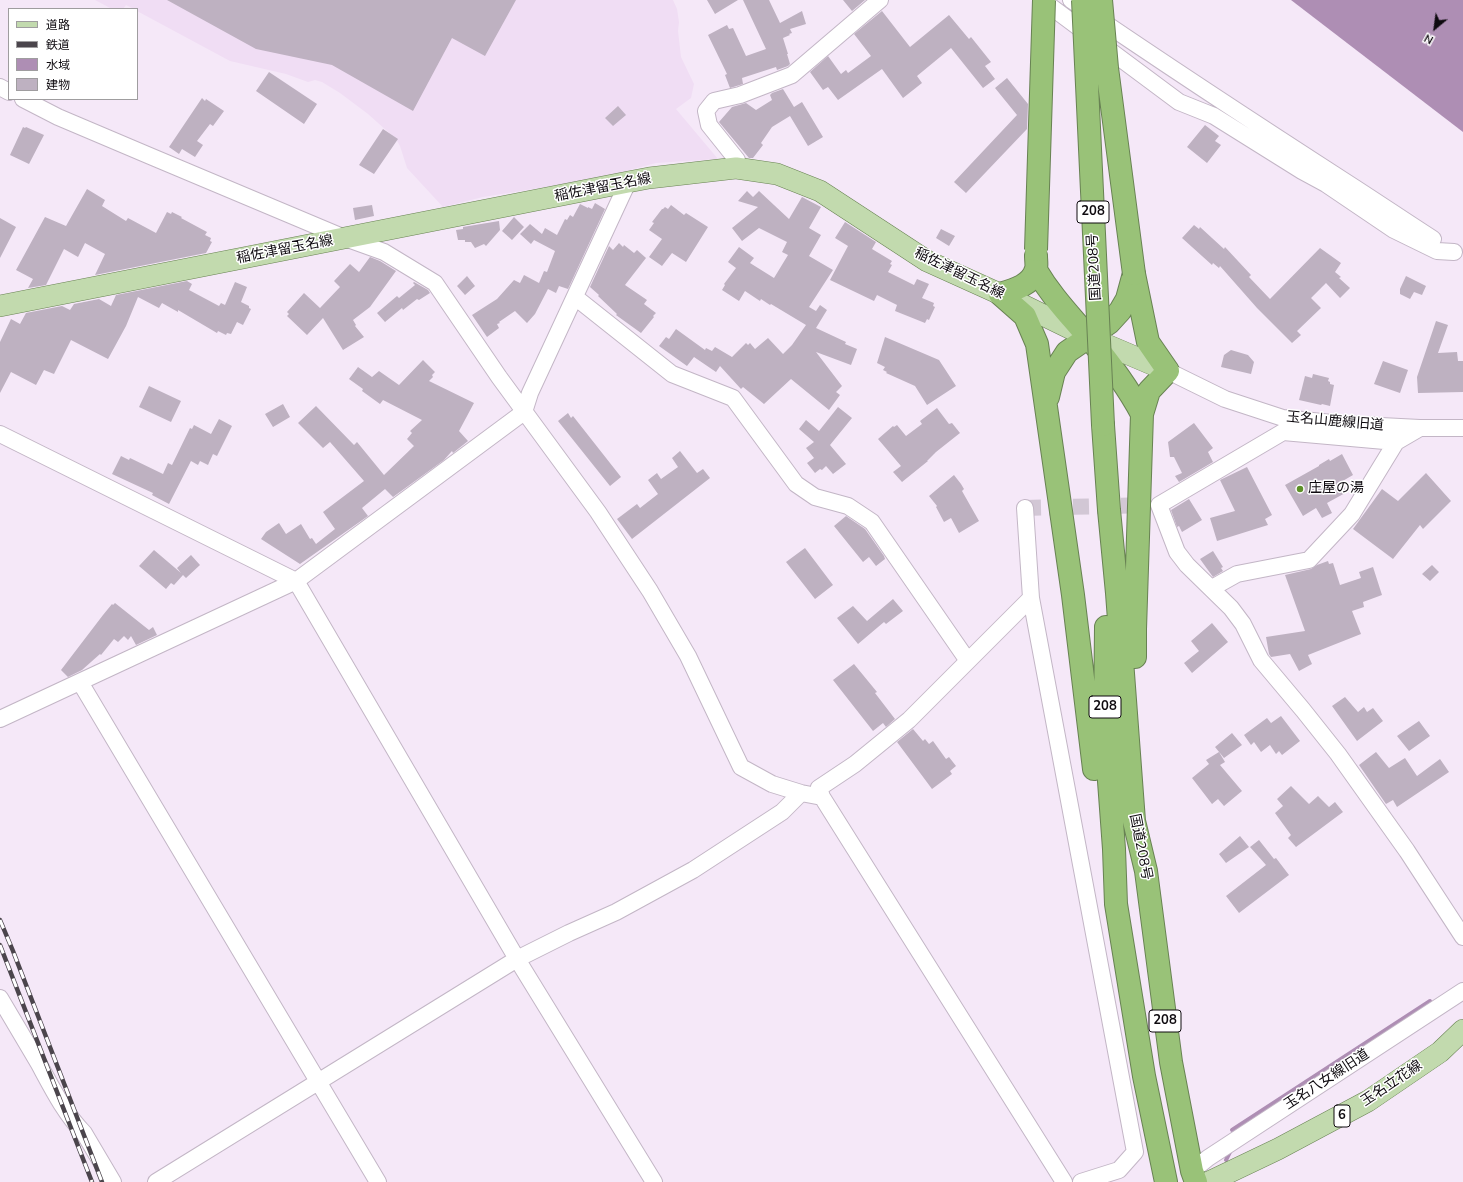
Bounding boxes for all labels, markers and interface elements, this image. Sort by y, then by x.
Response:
legend [8,8,138,100]
north arrow [1415,8,1455,48]
text: 道路 [46,17,70,33]
text: N [1422,30,1436,47]
text: 鉄道 [46,37,70,53]
text: 水域 [46,57,70,73]
text: 建物 [46,77,70,93]
street label: 稲佐津留玉名線 [553,170,653,206]
road number: 208 [1077,201,1109,223]
street label: 稲佐津留玉名線 [235,232,335,268]
street label: 国道208号 [1085,233,1105,301]
street label: 稲佐津留玉名線 [911,245,1007,303]
street label: 玉名山鹿線旧道 [1285,409,1385,435]
place label: 庄屋の湯 [1308,481,1364,497]
marker: 庄屋の湯 [1295,484,1305,494]
road number: 208 [1089,696,1121,718]
street label: 国道208号 [1125,812,1155,882]
road number: 208 [1149,1010,1181,1032]
street label: 玉名八女線旧道 [1281,1046,1373,1114]
street label: 玉名立花線 [1358,1057,1426,1111]
road number: 6 [1334,1105,1350,1127]

